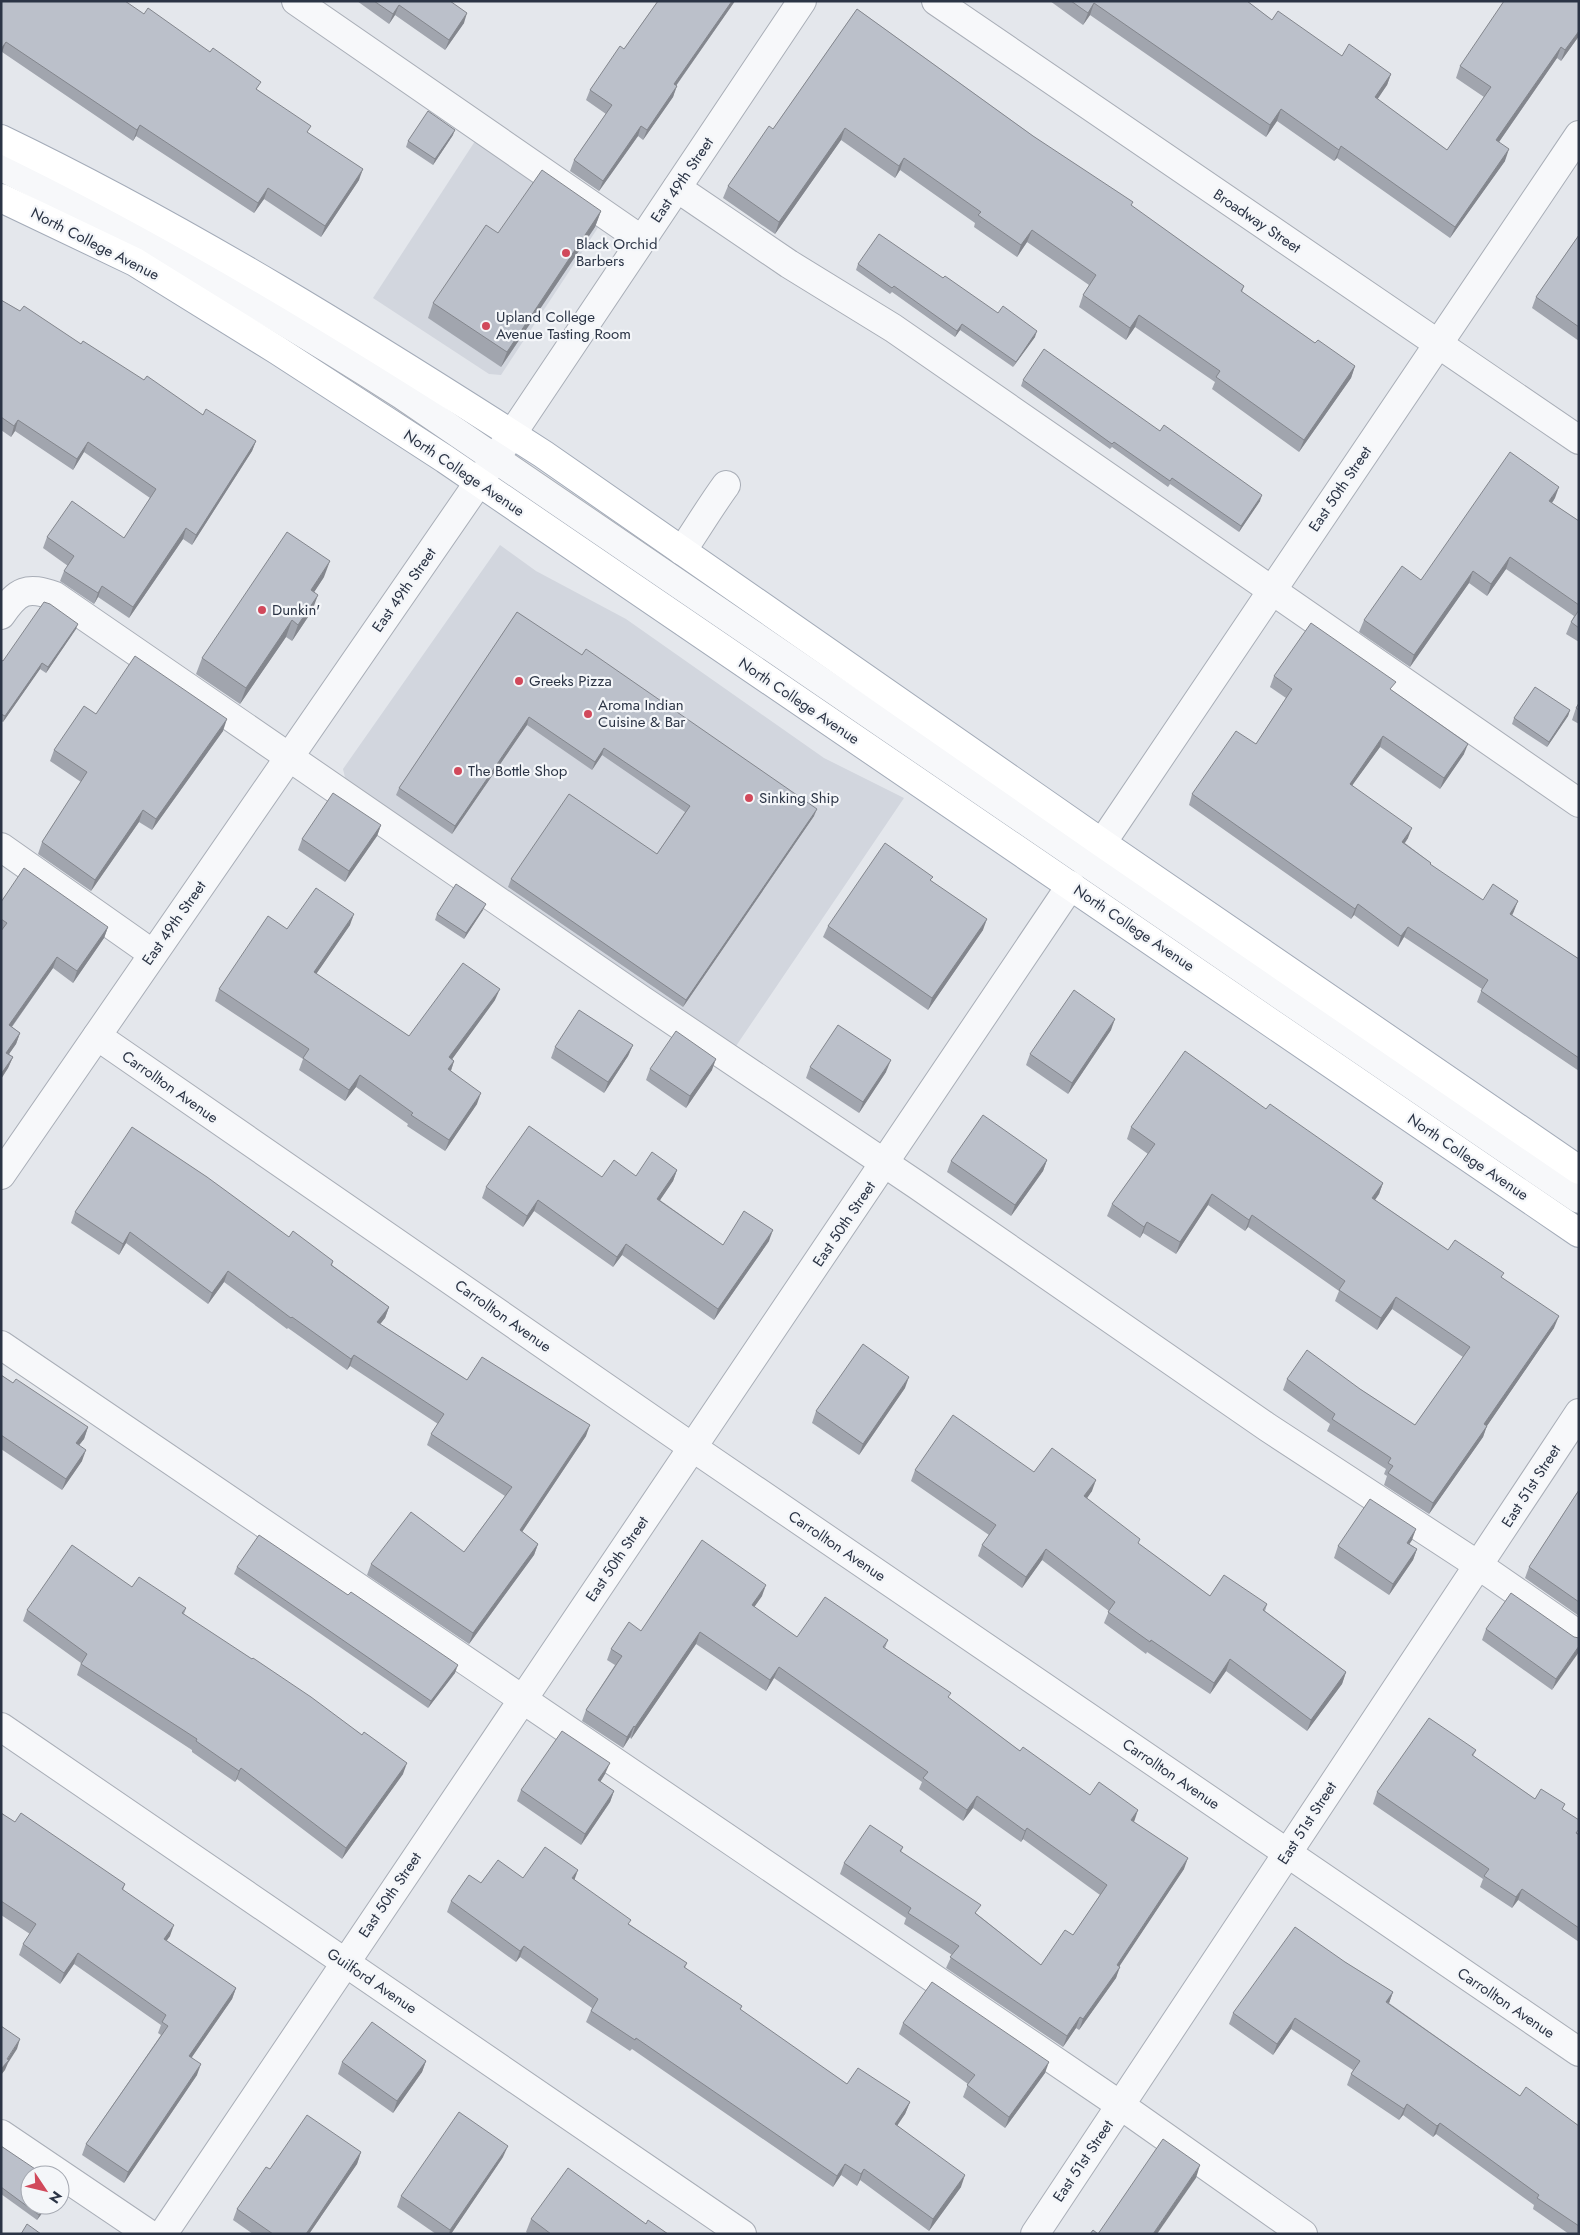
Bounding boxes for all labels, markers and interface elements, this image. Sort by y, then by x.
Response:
street label: East 49th Street [645,133,719,227]
street label: Broadway Street [1209,184,1306,259]
street label: North College Avenue [27,202,163,286]
place label: Black Orchid Barbers [576,233,658,272]
marker: Black Orchid Barbers [560,247,572,259]
place label: Upland College Avenue Tasting Room [496,306,631,345]
marker: Upland College Avenue Tasting Room [480,320,492,332]
street label: North College Avenue [399,424,529,522]
street label: East 50th Street [1303,442,1377,536]
street label: East 49th Street [367,543,442,637]
place label: Dunkin' [272,599,320,621]
marker: Dunkin' [256,604,268,616]
street label: North College Avenue [734,652,864,750]
place label: Greeks Pizza [529,670,612,692]
marker: Greeks Pizza [513,675,525,687]
place label: Aroma Indian Cuisine & Bar [598,694,686,733]
marker: Aroma Indian Cuisine & Bar [582,708,594,720]
place label: The Bottle Shop [468,760,568,782]
marker: The Bottle Shop [452,765,464,777]
place label: Sinking Ship [759,787,839,809]
marker: Sinking Ship [743,792,755,804]
street label: East 49th Street [137,876,212,970]
street label: North College Avenue [1069,879,1199,977]
street label: Carrollton Avenue [117,1045,223,1129]
street label: North College Avenue [1403,1108,1533,1206]
street label: East 50th Street [807,1177,881,1271]
street label: Carrollton Avenue [450,1274,556,1358]
street label: East 51st Street [1496,1440,1566,1532]
street label: Carrollton Avenue [784,1505,890,1587]
street label: East 50th Street [580,1512,654,1606]
street label: Carrollton Avenue [1118,1733,1224,1815]
street label: East 51st Street [1272,1777,1342,1869]
street label: East 50th Street [353,1848,427,1942]
street label: Guilford Avenue [323,1943,422,2019]
street label: Carrollton Avenue [1453,1962,1559,2044]
street label: East 51st Street [1047,2115,1119,2206]
north arrow [20,2165,70,2215]
text: N [44,2187,67,2208]

